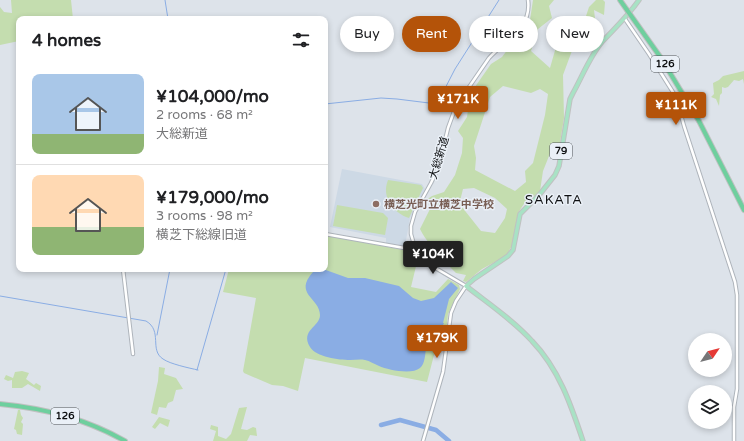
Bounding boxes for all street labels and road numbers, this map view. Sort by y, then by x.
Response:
road number: 126 [651,56,679,72]
street label: 大総新道 [426,135,452,181]
road number: 79 [550,143,572,159]
road number: 126 [51,408,79,424]

